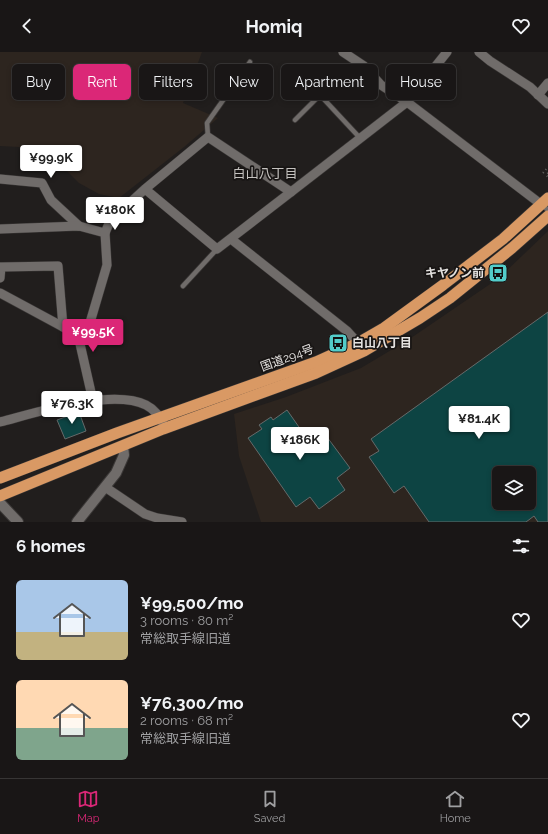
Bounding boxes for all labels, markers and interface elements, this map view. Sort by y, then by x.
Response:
icon: back [16,15,38,37]
icon: heart [510,15,532,37]
text: Homiq [246,16,302,37]
chip: Buy [12,64,65,100]
chip: Rent [73,64,131,100]
chip: Filters [139,64,207,100]
chip: New [215,64,273,100]
chip: Apartment [281,64,378,100]
chip: House [386,64,456,100]
pin: ¥99.9K [18,145,84,179]
text: ¥99.9K [29,150,73,165]
district label: 白山八丁目 [232,166,298,181]
pin: ¥180K [87,197,143,231]
text: ¥180K [95,202,135,217]
bus stop icon: キヤノン前 [487,262,509,284]
place label: キヤノン前 [425,266,484,280]
pin: ¥99.5K [60,319,126,353]
text: ¥99.5K [71,324,115,339]
bus stop icon: 白山八丁目 [327,332,349,354]
place label: 白山八丁目 [352,336,412,350]
street label: 国道294号 [258,342,316,374]
pin: ¥76.3K [39,391,105,425]
text: ¥76.3K [50,396,94,411]
pin: ¥81.4K [446,406,512,440]
text: ¥81.4K [458,411,500,426]
pin: ¥186K [272,427,328,461]
text: ¥186K [280,432,320,447]
map controls [492,466,536,510]
button: layers [492,466,536,510]
icon: filters [510,535,532,557]
text: 6 homes [16,536,85,556]
text: ¥99,500/mo [140,593,244,613]
icon: home [48,596,96,644]
icon: heart [510,609,532,631]
text: 3 rooms · 80 m² [140,613,233,628]
text: 常総取手線旧道 [140,631,231,646]
text: ¥76,300/mo [140,693,244,713]
icon: home [48,696,96,744]
icon: heart [510,709,532,731]
text: 2 rooms · 68 m² [140,713,233,728]
text: 常総取手線旧道 [140,731,231,746]
tab: Map [77,788,100,825]
tab: Saved [254,788,285,825]
tab: Home [440,788,471,825]

